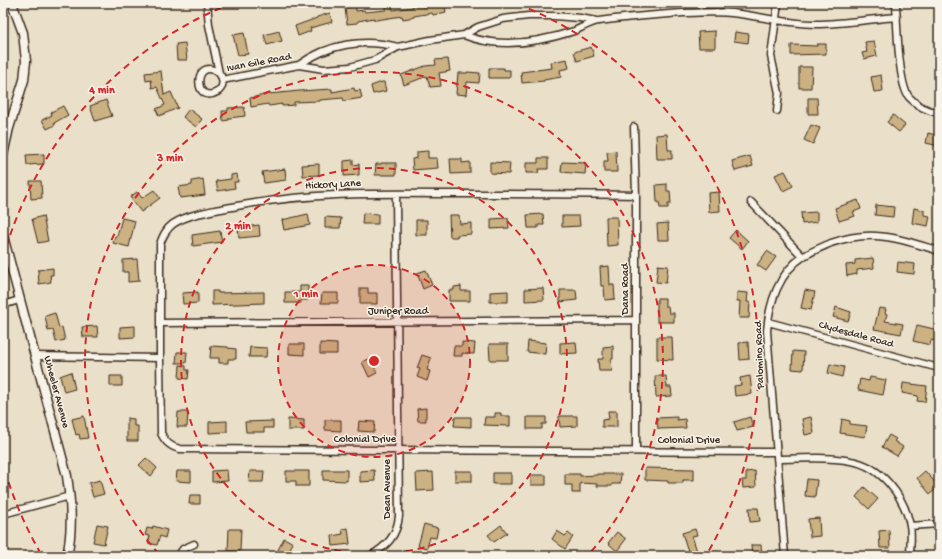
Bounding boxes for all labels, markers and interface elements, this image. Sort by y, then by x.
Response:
street label: Ivan Gile Road [226,51,294,75]
text: 4 min [88,84,115,98]
text: 3 min [156,152,183,166]
street label: Hickory Lane [305,178,362,192]
text: 2 min [225,220,251,234]
street label: Dana Road [620,262,632,316]
text: 1 min [293,288,319,302]
street label: Juniper Road [368,306,430,318]
street label: Palomino Road [753,319,767,390]
street label: Clydesdale Road [817,319,896,351]
centre of rings [367,354,381,368]
street label: Wheeler Avenue [41,355,71,430]
street label: Colonial Drive [334,434,397,446]
street label: Colonial Drive [658,435,721,447]
street label: Dean Avenue [382,459,394,520]

